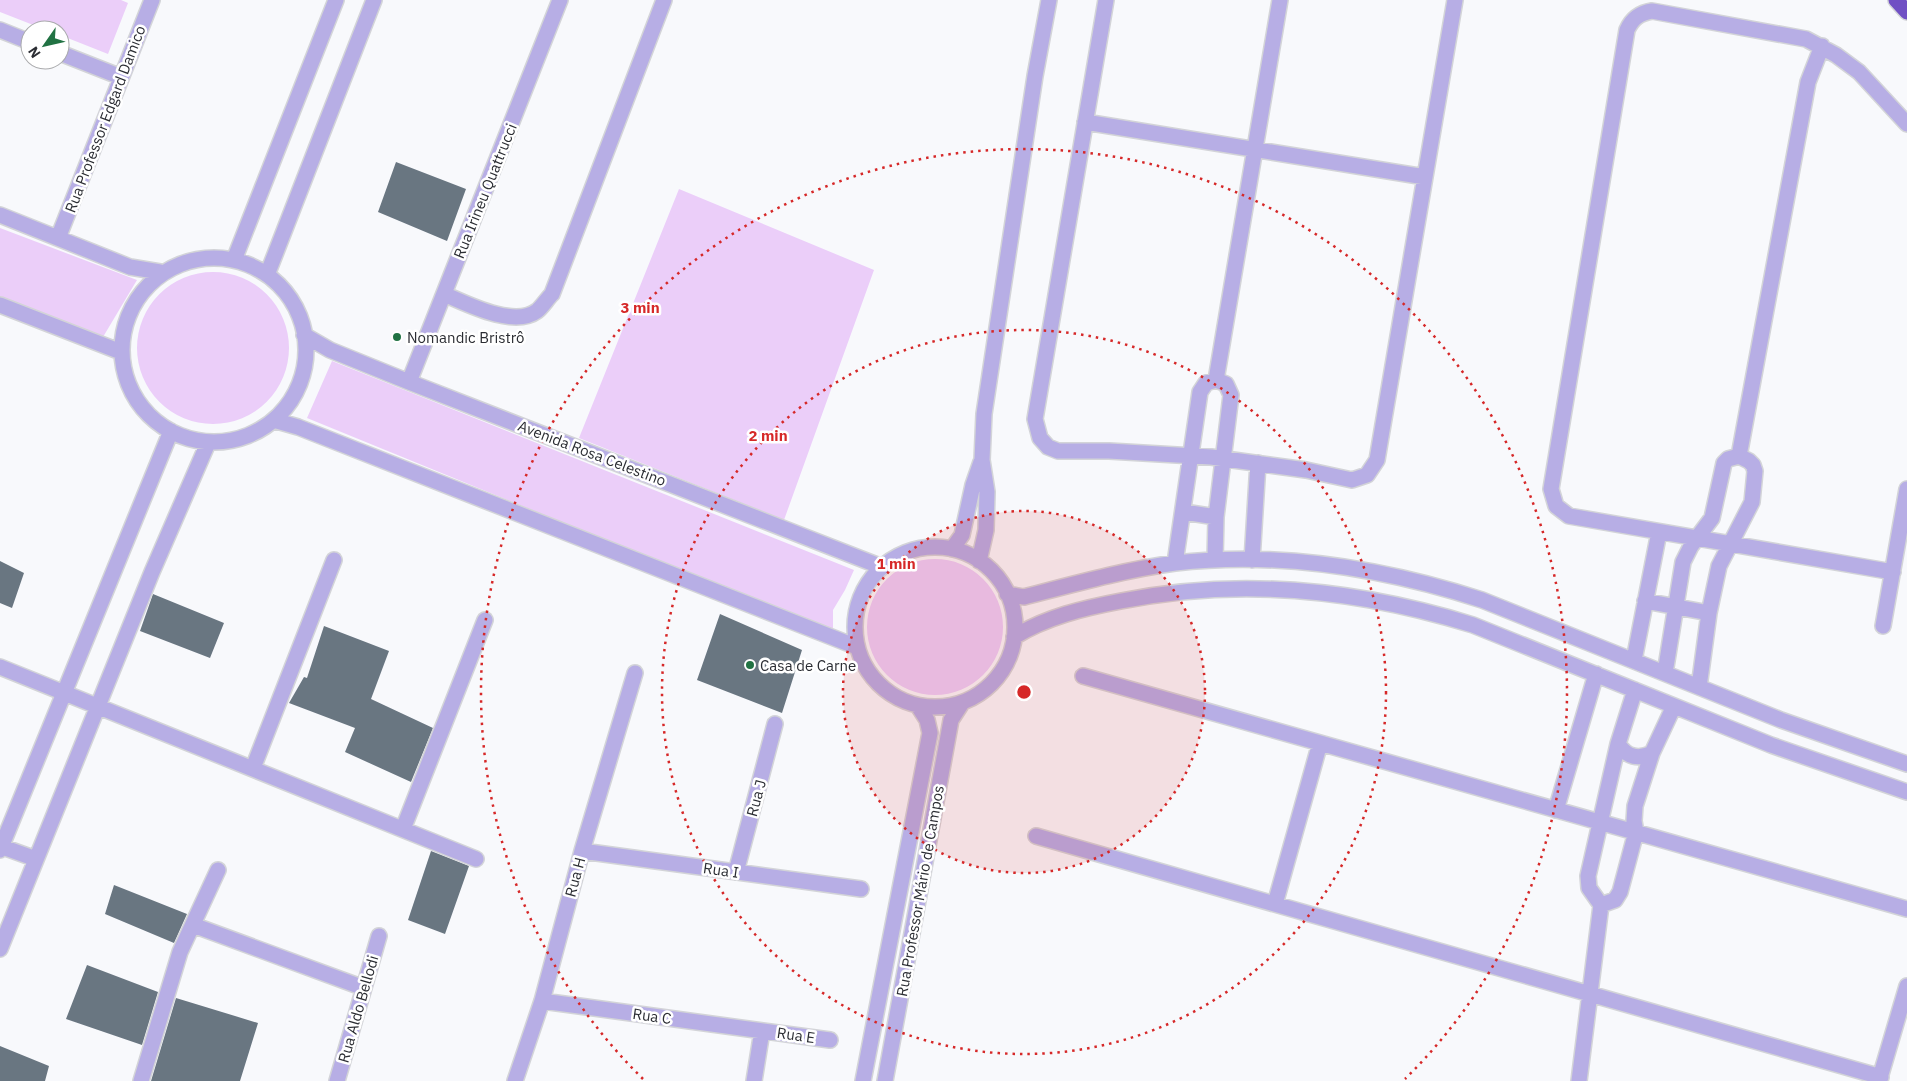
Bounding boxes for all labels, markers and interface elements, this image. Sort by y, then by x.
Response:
north arrow [20,20,70,70]
street label: Rua Professor Edgard Damico [60,23,150,215]
text: N [24,43,45,62]
street label: Rua Irineu Quattrucci [449,121,521,261]
text: 3 min [620,298,660,317]
place label: Nomandic Bristrô [407,328,525,347]
marker: Nomandic Bristrô [391,331,403,343]
street label: Avenida Rosa Celestino [515,416,669,490]
text: 2 min [748,426,788,445]
text: 1 min [876,554,916,573]
place label: Casa de Carne [760,656,856,675]
marker: Casa de Carne [744,659,756,671]
centre of rings [1015,683,1033,701]
street label: Rua J [742,778,770,818]
street label: Rua Professor Mário de Campos [892,784,948,998]
street label: Rua H [561,855,589,899]
street label: Rua I [702,858,740,882]
street label: Rua Aldo Bellodi [334,953,382,1065]
street label: Rua C [631,1004,673,1028]
street label: Rua E [776,1023,816,1047]

